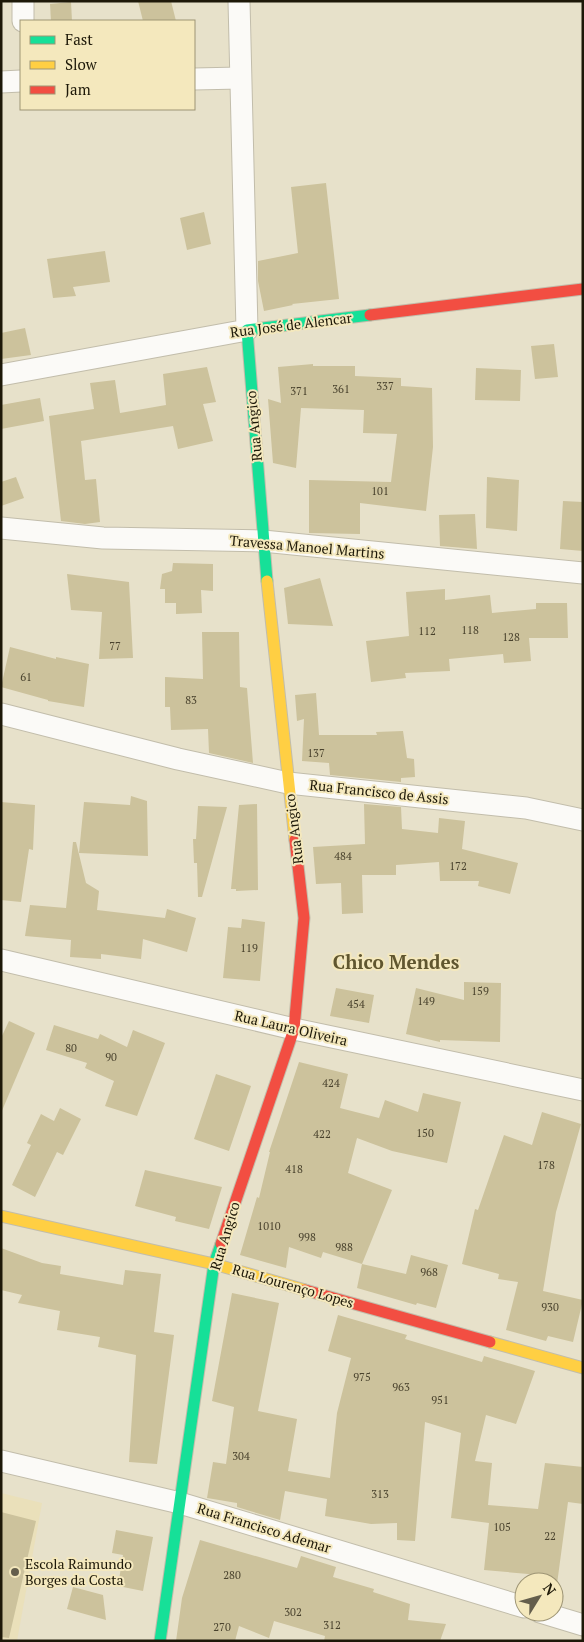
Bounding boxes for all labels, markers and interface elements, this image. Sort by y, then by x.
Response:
legend [20,20,195,110]
text: Fast [65,29,93,49]
text: Slow [65,54,98,74]
text: Jam [65,79,91,99]
street label: Rua José de Alencar [229,308,354,341]
house number: 337 [376,379,394,393]
house number: 361 [332,382,350,396]
house number: 371 [290,384,308,398]
street label: Rua Angico [241,390,266,462]
house number: 101 [371,484,389,498]
street label: Travessa Manoel Martins [229,530,385,563]
house number: 118 [461,623,479,637]
house number: 112 [418,624,436,638]
house number: 128 [502,630,520,644]
house number: 77 [109,639,121,653]
house number: 61 [20,670,32,684]
house number: 83 [185,693,197,707]
house number: 137 [307,746,325,760]
street label: Rua Francisco de Assis [308,775,450,808]
street label: Rua Angico [280,793,307,865]
house number: 484 [334,849,352,863]
house number: 172 [449,859,467,873]
house number: 119 [240,941,258,955]
district label: Chico Mendes [333,949,460,974]
house number: 159 [471,984,489,998]
house number: 149 [417,994,435,1008]
house number: 454 [347,997,365,1011]
street label: Rua Laura Oliveira [233,1005,349,1050]
house number: 80 [65,1041,77,1055]
house number: 90 [105,1050,117,1064]
house number: 424 [322,1076,340,1090]
house number: 150 [416,1126,434,1140]
house number: 422 [313,1127,331,1141]
house number: 178 [537,1158,555,1172]
house number: 418 [285,1162,303,1176]
street label: Rua Angico [205,1199,244,1272]
house number: 1010 [257,1219,281,1233]
house number: 998 [298,1230,316,1244]
house number: 988 [335,1240,353,1254]
street label: Rua Lourenço Lopes [230,1259,356,1312]
house number: 968 [420,1265,438,1279]
house number: 930 [541,1300,559,1314]
house number: 975 [353,1370,371,1384]
house number: 963 [392,1380,410,1394]
house number: 951 [431,1393,449,1407]
house number: 304 [232,1449,250,1463]
house number: 313 [371,1487,389,1501]
street label: Rua Francisco Ademar [195,1498,334,1557]
house number: 105 [493,1520,511,1534]
house number: 22 [544,1529,556,1543]
place label: Escola Raimundo Borges da Costa [25,1554,132,1589]
marker: Escola Raimundo Borges da Costa [9,1566,21,1578]
house number: 280 [223,1568,241,1582]
north arrow [514,1572,564,1622]
text: N [539,1579,561,1599]
house number: 302 [284,1605,302,1619]
house number: 312 [323,1618,341,1632]
house number: 270 [213,1620,231,1634]

